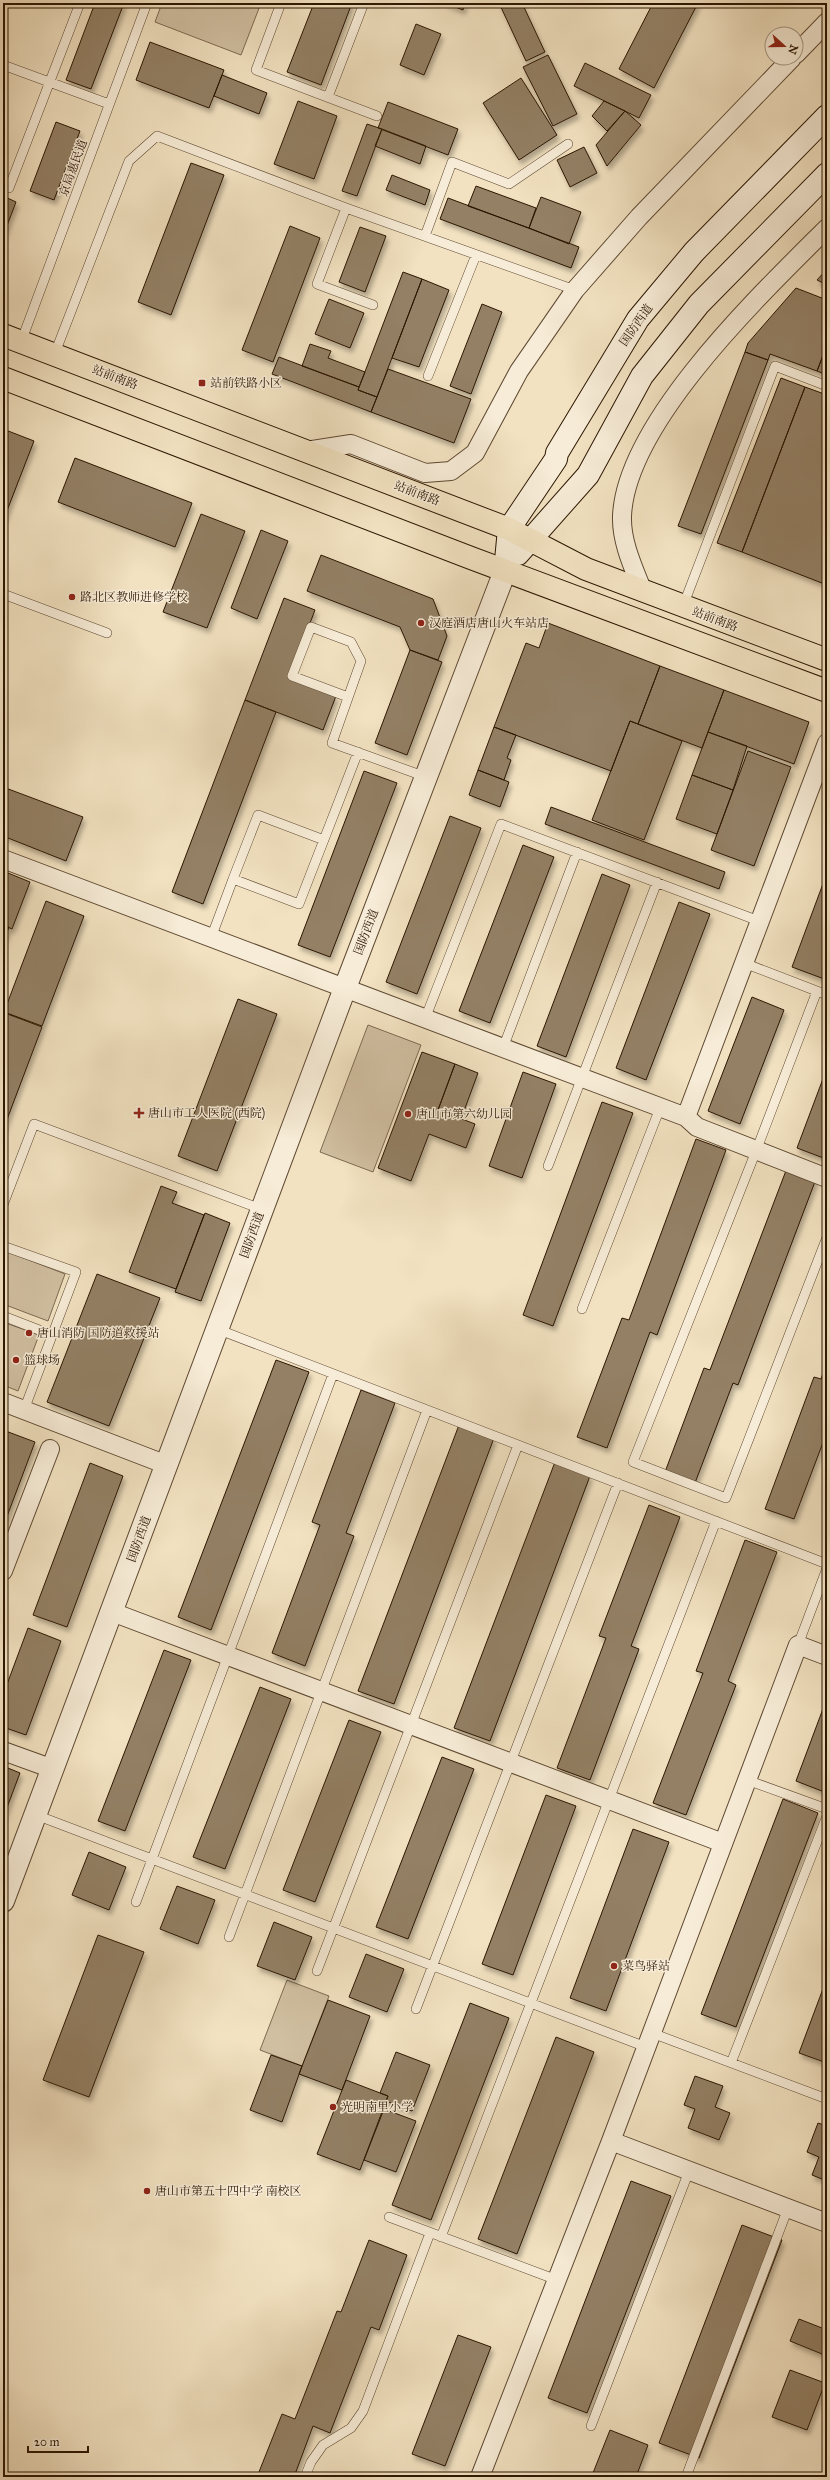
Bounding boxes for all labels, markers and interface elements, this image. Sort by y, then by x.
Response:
north arrow [764,26,804,66]
text: N [785,43,801,57]
street label: 京局惠民道 [56,137,90,199]
street label: 国防西道 [616,301,656,349]
street label: 站前南路 [90,362,140,392]
place label: 站前铁路小区 [210,376,282,390]
marker: 站前铁路小区 [197,378,207,388]
street label: 站前南路 [392,478,442,508]
place label: 路北区教师进修学校 [80,590,188,604]
marker: 路北区教师进修学校 [67,592,77,602]
street label: 站前南路 [690,604,740,634]
place label: 汉庭酒店唐山火车站店 [429,616,549,630]
marker: 汉庭酒店唐山火车站店 [416,618,426,628]
street label: 国防西道 [351,907,381,957]
place label: 唐山市工人医院 (西院) [148,1106,265,1120]
marker: 唐山市工人医院 (西院) [133,1107,145,1119]
place label: 唐山市第六幼儿园 [416,1107,512,1121]
marker: 唐山市第六幼儿园 [403,1109,413,1119]
street label: 国防西道 [237,1210,267,1260]
place label: 唐山消防 国防道救援站 [37,1326,160,1340]
marker: 唐山消防 国防道救援站 [24,1328,34,1338]
place label: 篮球场 [24,1353,60,1367]
marker: 篮球场 [11,1355,21,1365]
street label: 国防西道 [124,1514,154,1564]
place label: 菜鸟驿站 [622,1959,670,1973]
marker: 菜鸟驿站 [609,1961,619,1971]
place label: 光明南里小学 [341,2100,413,2114]
marker: 光明南里小学 [328,2102,338,2112]
place label: 唐山市第五十四中学 南校区 [155,2184,302,2198]
marker: 唐山市第五十四中学 南校区 [142,2186,152,2196]
scale bar [28,2428,88,2454]
text: 20 m [34,2435,60,2449]

